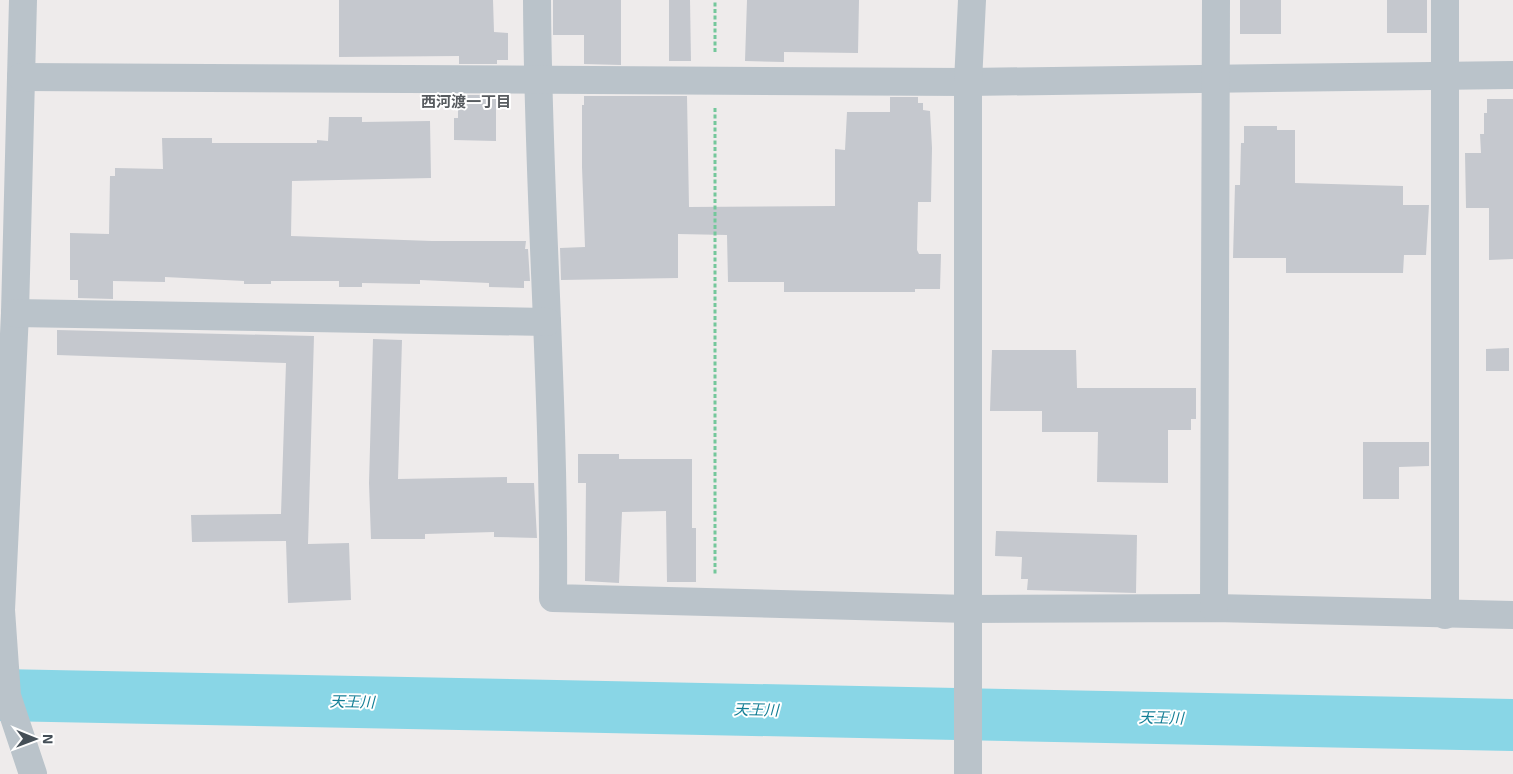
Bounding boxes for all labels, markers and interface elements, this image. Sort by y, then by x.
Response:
district label: 西河渡一丁目 [421,92,511,110]
water label: 天王川 [329,692,377,710]
water label: 天王川 [733,700,781,718]
water label: 天王川 [1138,708,1186,726]
north arrow [10,714,60,764]
text: N [40,734,57,744]

